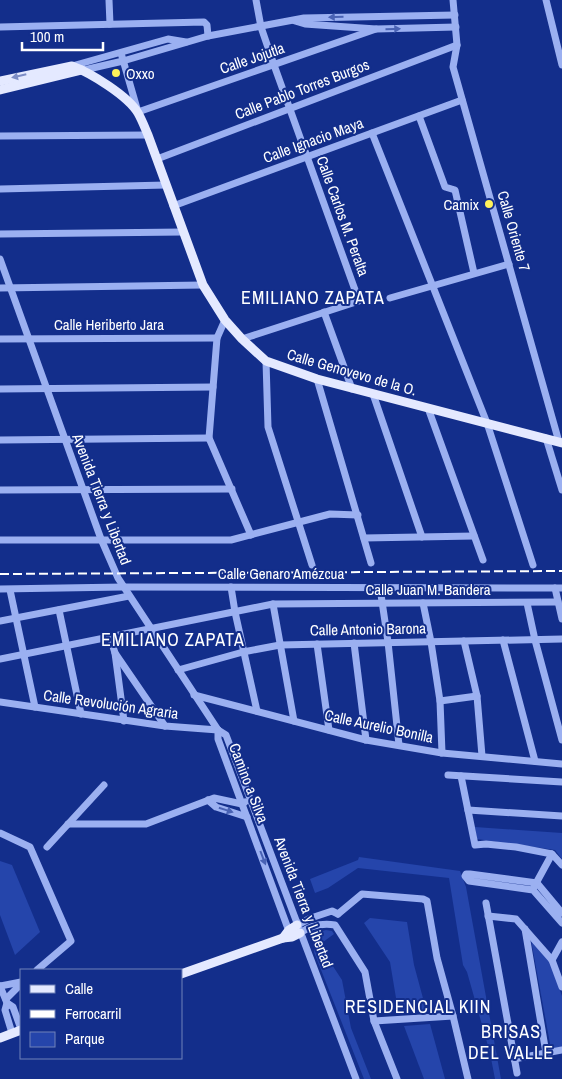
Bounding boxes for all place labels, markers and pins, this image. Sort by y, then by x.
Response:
place label: Oxxo [126,63,155,84]
marker: Oxxo [110,67,122,79]
place label: Camix [443,194,480,215]
marker: Camix [483,198,495,210]

